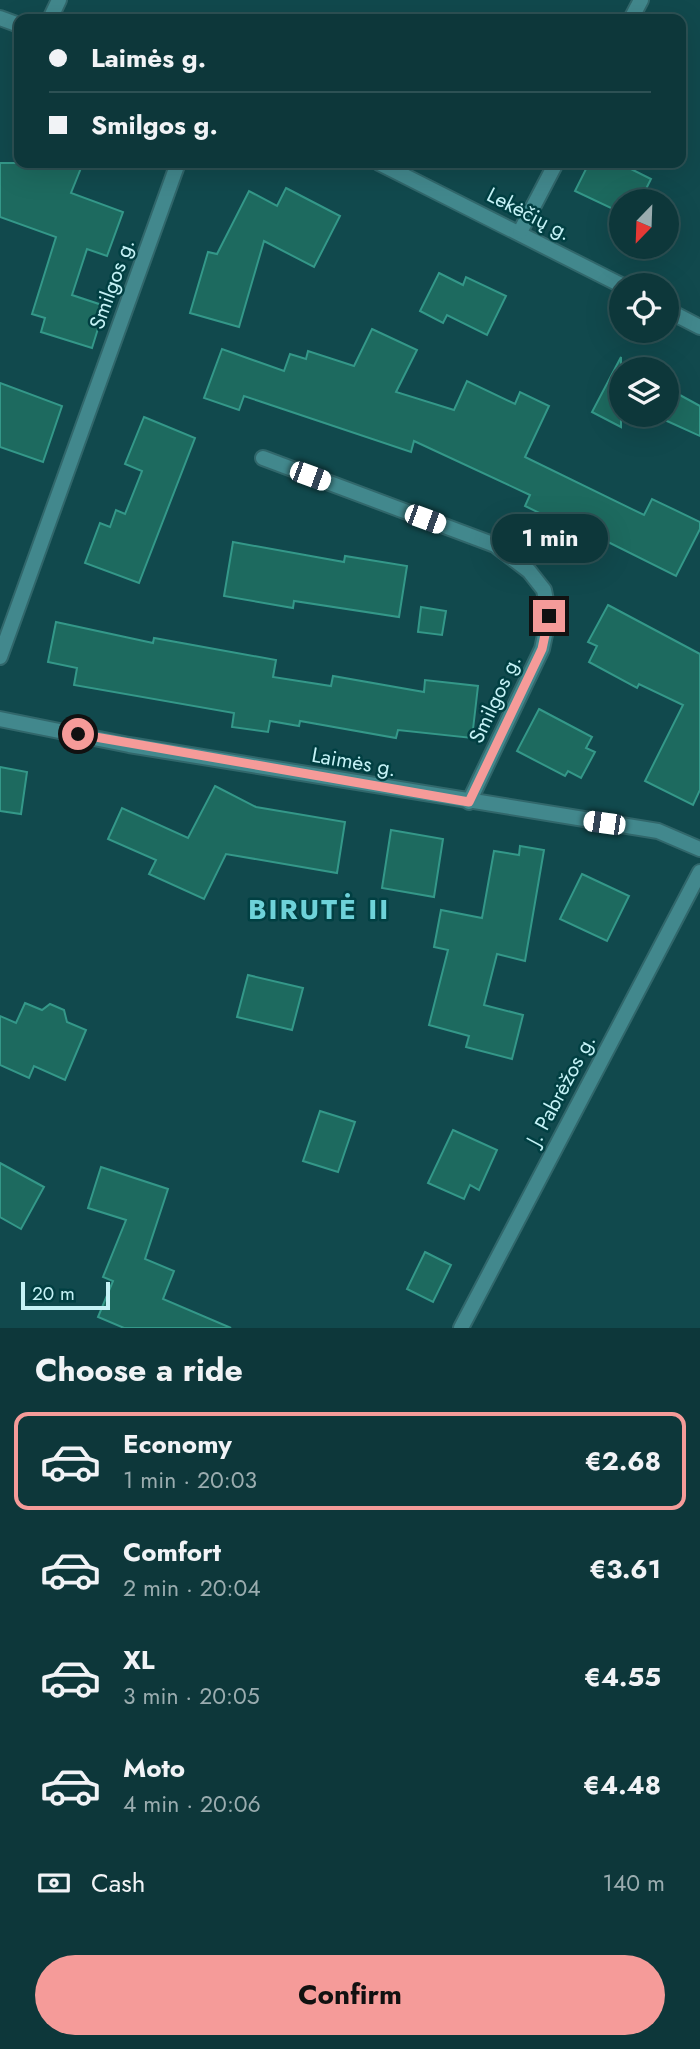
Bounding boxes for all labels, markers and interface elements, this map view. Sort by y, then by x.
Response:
text: Laimės g. [91,39,206,77]
text: Smilgos g. [91,106,218,144]
street label: Lekėčių g. [482,180,576,248]
north arrow [609,189,679,259]
map controls [609,189,679,427]
street label: Smilgos g. [82,234,142,334]
button: locate [609,273,679,343]
button: layers [609,357,679,427]
car [287,459,334,493]
car [402,502,449,536]
callout: 1 min [491,514,607,564]
text: 1 min [521,521,579,555]
route end [533,600,565,632]
street label: Smilgos g. [461,650,529,748]
route start [62,718,94,750]
street label: Laimės g. [309,740,399,784]
car [582,810,627,836]
district label: BIRUTĖ II [248,889,390,930]
street label: J. Pabrėžos g. [518,1029,603,1154]
scale bar [21,1279,110,1311]
text: 20 m [32,1280,75,1307]
text: Choose a ride [35,1347,243,1393]
text: Economy [123,1425,232,1463]
icon: car [39,1430,102,1493]
text: €2.68 [585,1442,661,1480]
text: 1 min · 20:03 [123,1463,257,1497]
text: Comfort [123,1533,221,1571]
icon: car [39,1538,102,1601]
text: €3.61 [589,1550,661,1588]
text: 2 min · 20:04 [123,1571,261,1605]
text: XL [123,1641,155,1679]
icon: car [39,1646,102,1709]
text: €4.55 [584,1658,661,1696]
text: 3 min · 20:05 [123,1679,260,1713]
text: Moto [123,1749,185,1787]
icon: car [39,1754,102,1817]
text: €4.48 [583,1766,661,1804]
text: 4 min · 20:06 [123,1787,261,1821]
icon: cash [35,1864,73,1902]
text: Cash [91,1864,145,1902]
text: 140 m [603,1866,665,1900]
button: Confirm [35,1955,665,2035]

